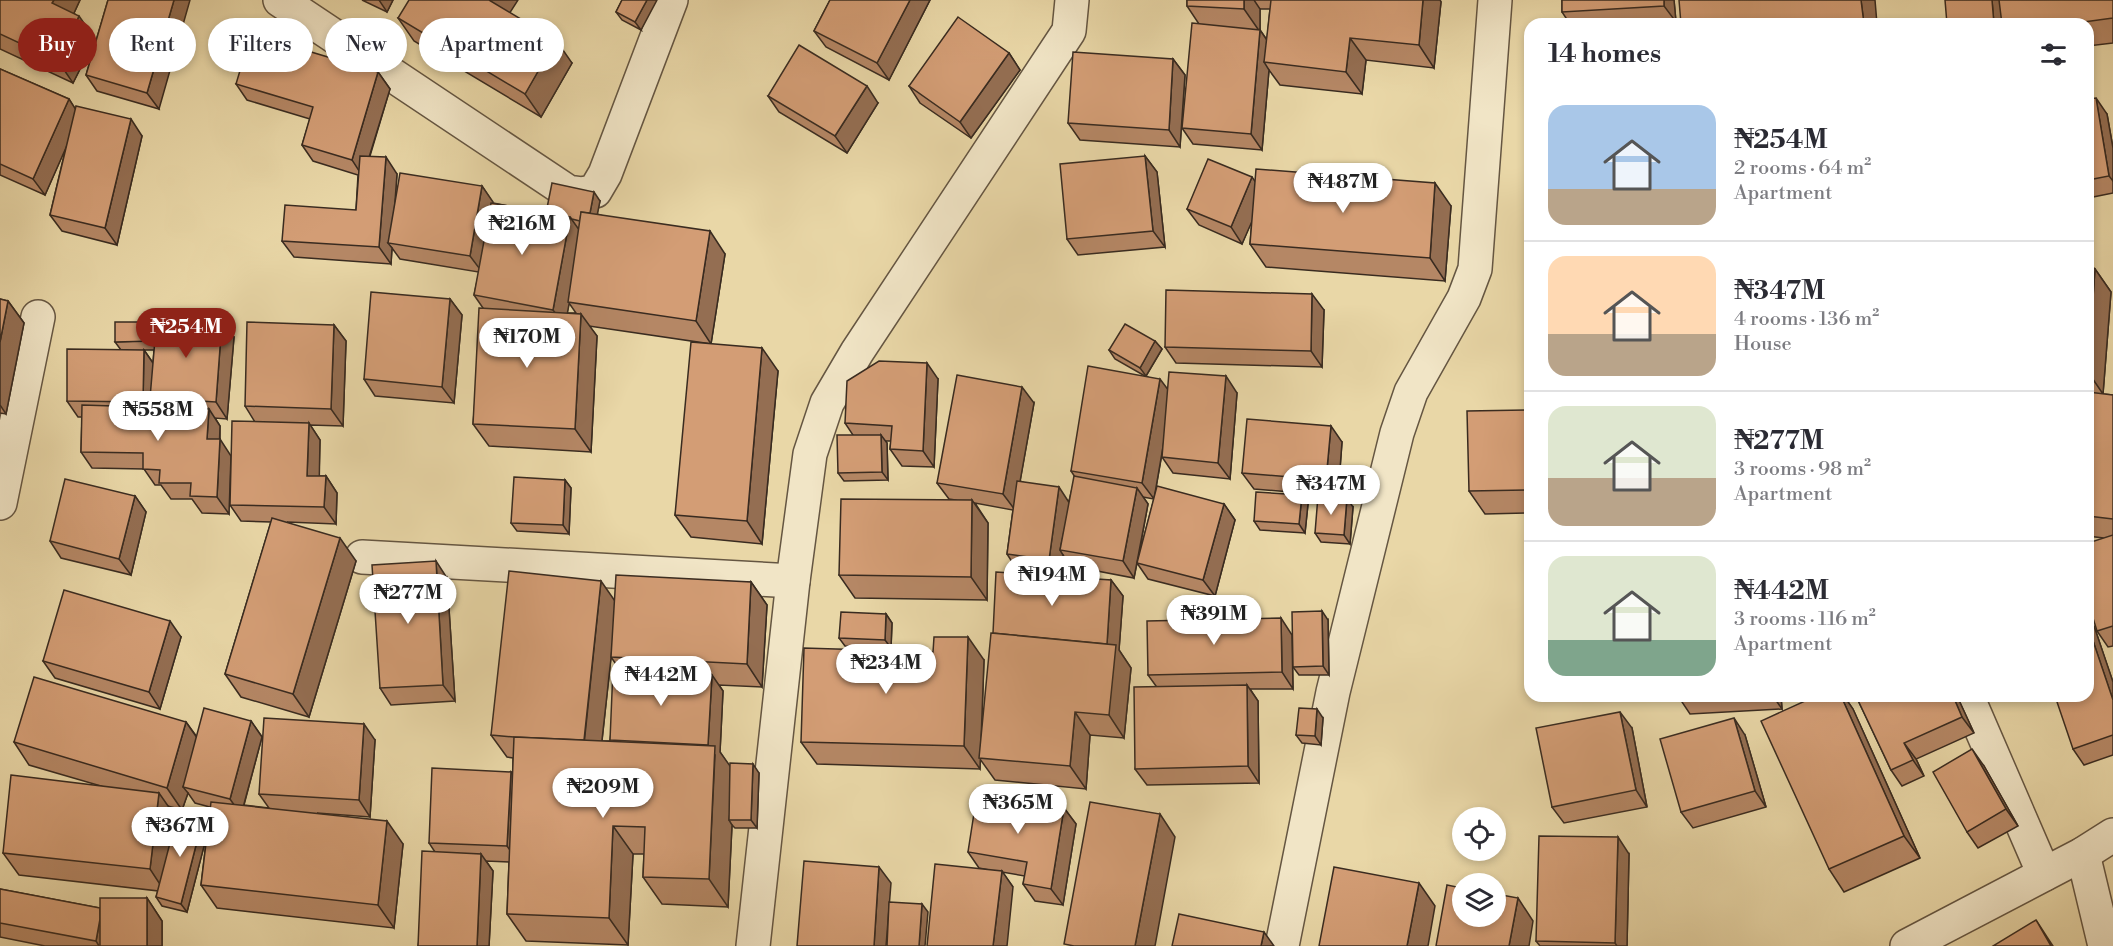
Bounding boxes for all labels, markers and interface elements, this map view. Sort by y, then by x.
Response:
chip: Buy [18,18,97,72]
chip: Rent [109,18,196,72]
chip: Filters [208,18,313,72]
chip: New [325,18,407,72]
chip: Apartment [419,18,564,72]
text: 14 homes [1548,38,1661,70]
icon: filters [2037,38,2070,71]
text: ₦254M [1734,124,1828,156]
icon: home [1596,129,1668,201]
text: 2 rooms · 64 m² [1734,156,1871,181]
pin: ₦487M [1301,163,1385,214]
text: ₦487M [1308,170,1378,195]
text: Apartment [1734,181,1832,206]
pin: ₦216M [480,205,564,256]
text: ₦216M [488,212,556,237]
text: ₦347M [1734,275,1825,307]
icon: home [1596,280,1668,352]
text: 4 rooms · 136 m² [1734,307,1879,332]
pin: ₦254M [144,308,228,359]
text: ₦254M [150,315,222,340]
pin: ₦170M [485,318,569,369]
text: ₦170M [493,325,561,350]
text: House [1734,332,1792,357]
pin: ₦558M [116,391,200,442]
text: ₦558M [123,398,193,423]
text: ₦277M [1734,425,1824,457]
icon: home [1596,430,1668,502]
text: 3 rooms · 98 m² [1734,457,1871,482]
pin: ₦347M [1289,465,1373,516]
text: ₦347M [1296,472,1366,497]
text: Apartment [1734,482,1832,507]
pin: ₦194M [1010,556,1094,607]
text: ₦194M [1018,563,1086,588]
pin: ₦277M [366,574,450,625]
text: ₦442M [1734,575,1829,607]
icon: home [1596,580,1668,652]
text: ₦277M [373,581,443,606]
pin: ₦391M [1172,595,1256,646]
text: ₦391M [1181,602,1247,627]
text: 3 rooms · 116 m² [1734,607,1876,632]
text: Apartment [1734,632,1832,657]
pin: ₦234M [844,644,928,695]
text: ₦234M [850,651,922,676]
pin: ₦442M [619,656,703,707]
text: ₦442M [624,663,698,688]
pin: ₦209M [561,768,645,819]
text: ₦209M [566,775,640,800]
pin: ₦365M [976,784,1060,835]
text: ₦365M [983,791,1053,816]
pin: ₦367M [138,807,222,858]
map controls [1452,807,1506,927]
button: locate [1452,807,1506,861]
text: ₦367M [146,814,214,839]
button: layers [1452,873,1506,927]

